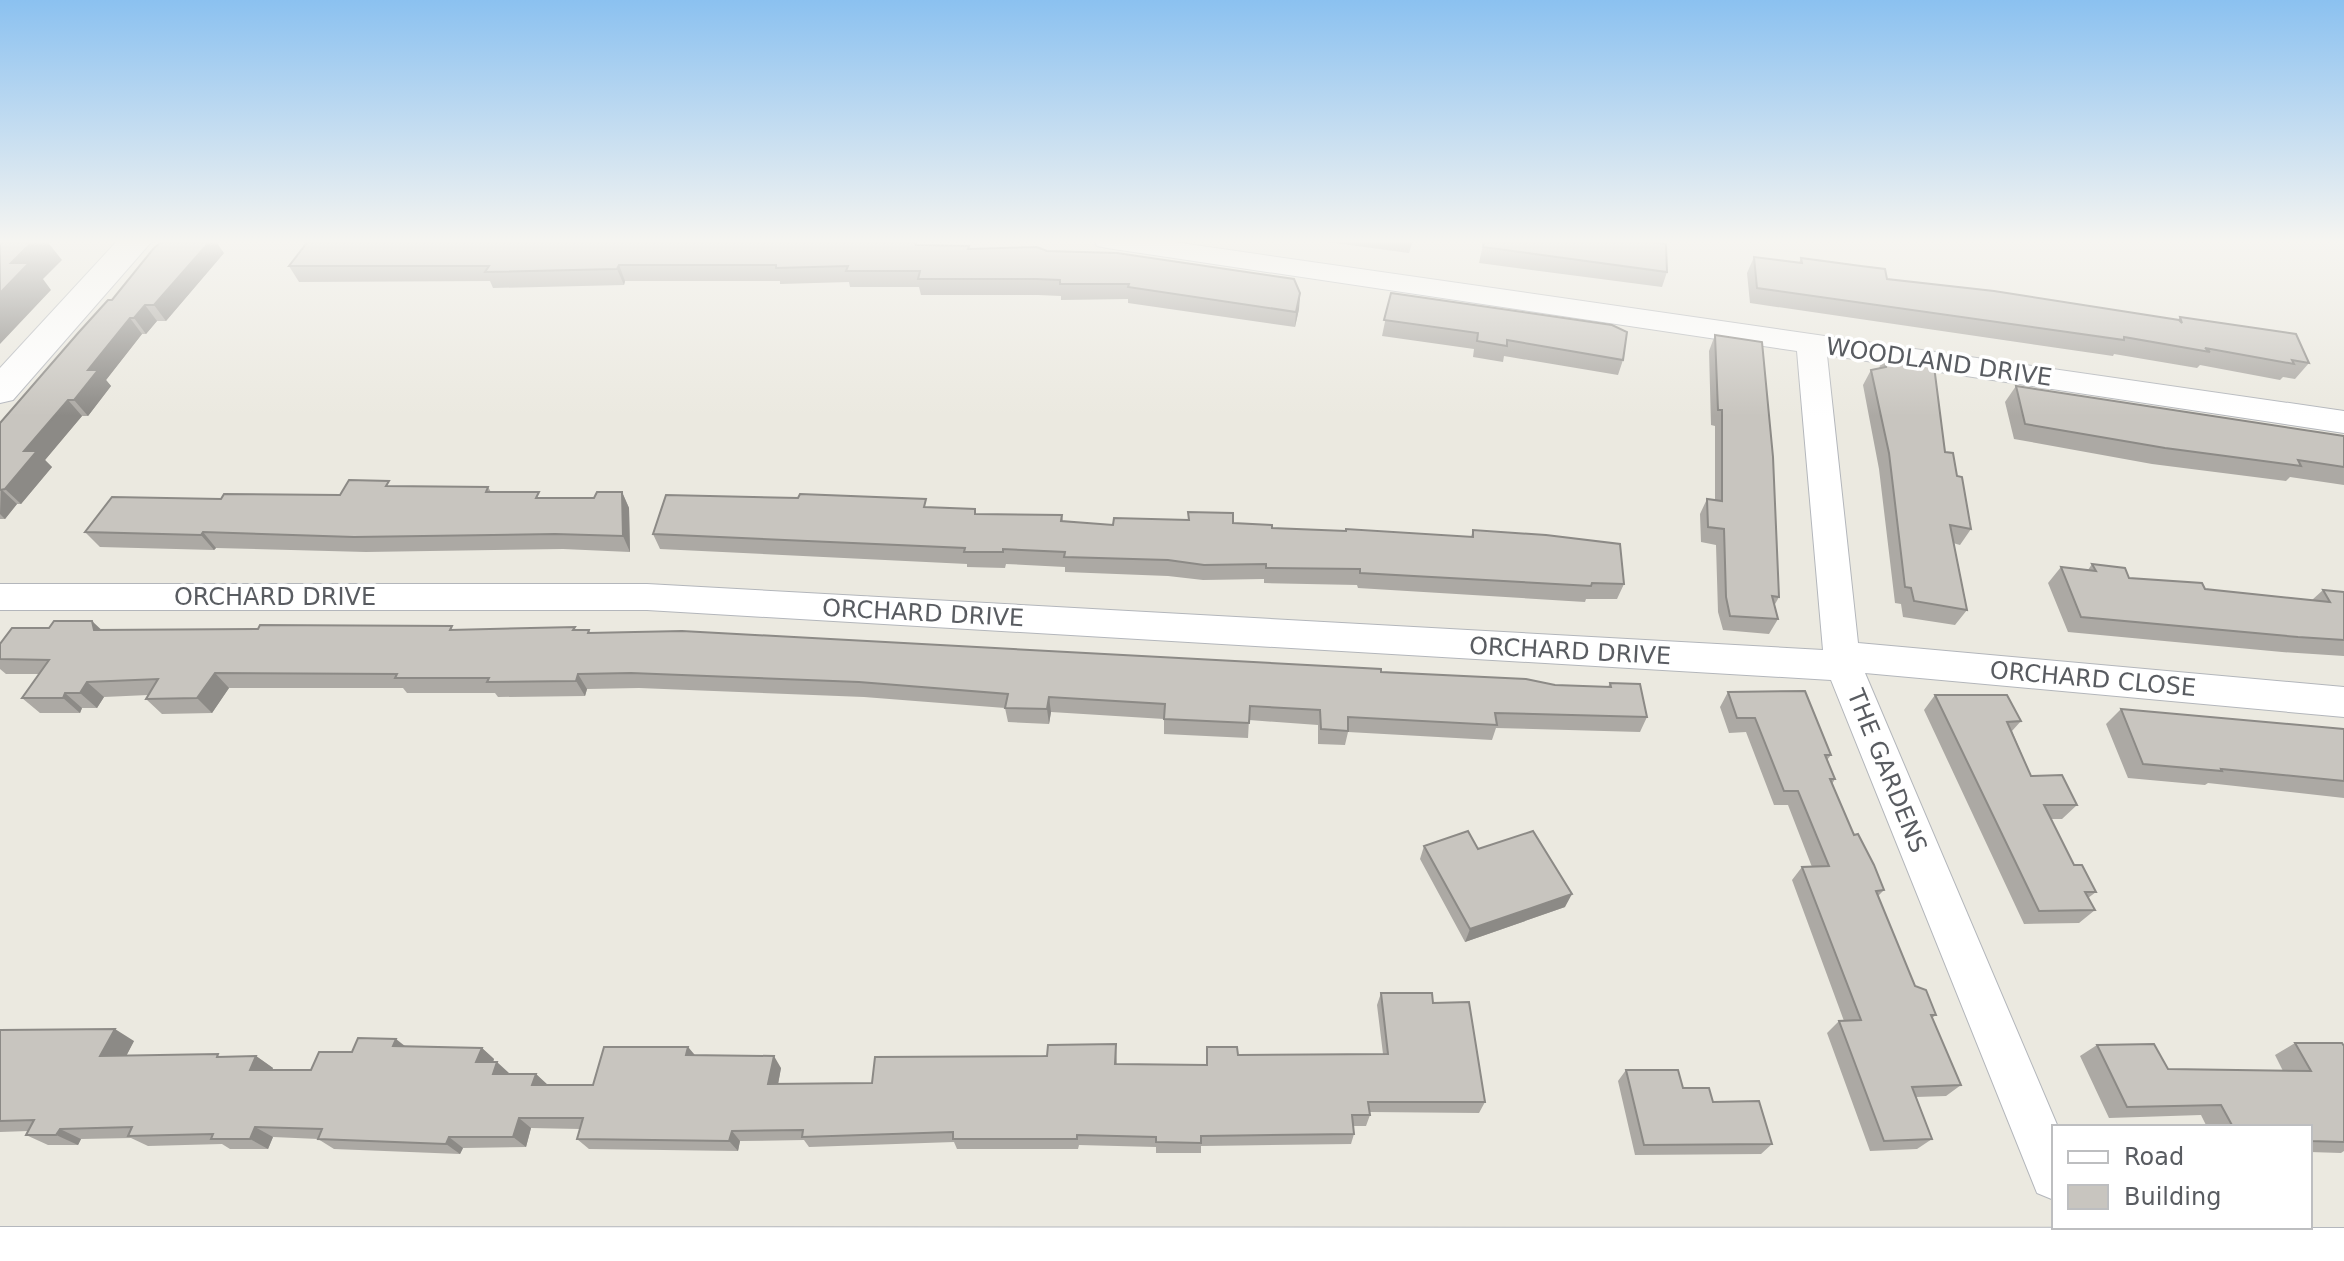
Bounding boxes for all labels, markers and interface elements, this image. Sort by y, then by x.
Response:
street label: WOODLAND DRIVE [1824,332,2054,392]
street label: ORCHARD DRIVE [174,583,376,611]
street label: ORCHARD DRIVE [821,594,1025,632]
street label: ORCHARD DRIVE [1468,632,1672,670]
street label: ORCHARD CLOSE [1989,656,2197,702]
street label: THE GARDENS [1841,684,1933,857]
legend [2052,1125,2312,1229]
text: Road [2124,1143,2184,1171]
text: Building [2124,1183,2221,1211]

